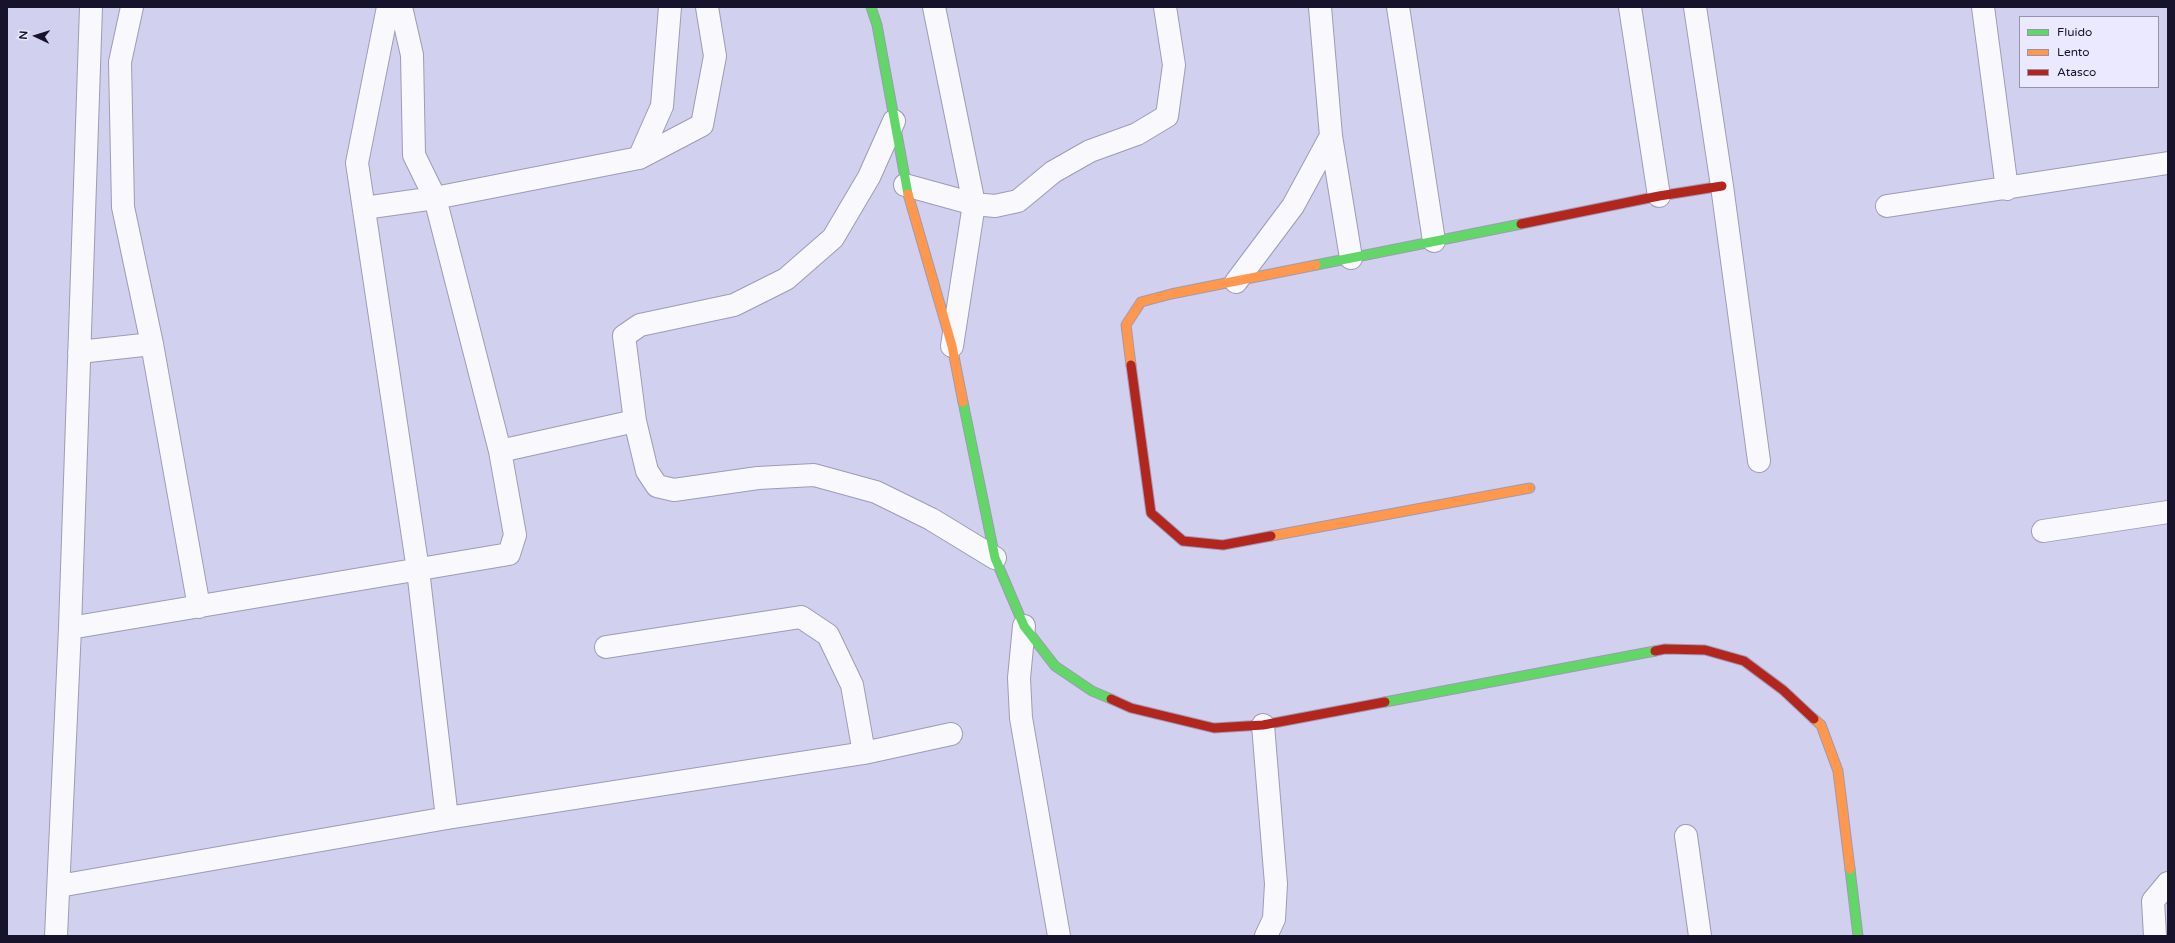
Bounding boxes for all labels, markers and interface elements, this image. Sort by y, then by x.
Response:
north arrow [16,16,56,56]
legend [2019,16,2159,88]
text: Fluido [2057,25,2092,39]
text: N [17,30,30,40]
text: Lento [2057,45,2090,59]
text: Atasco [2057,65,2096,79]

